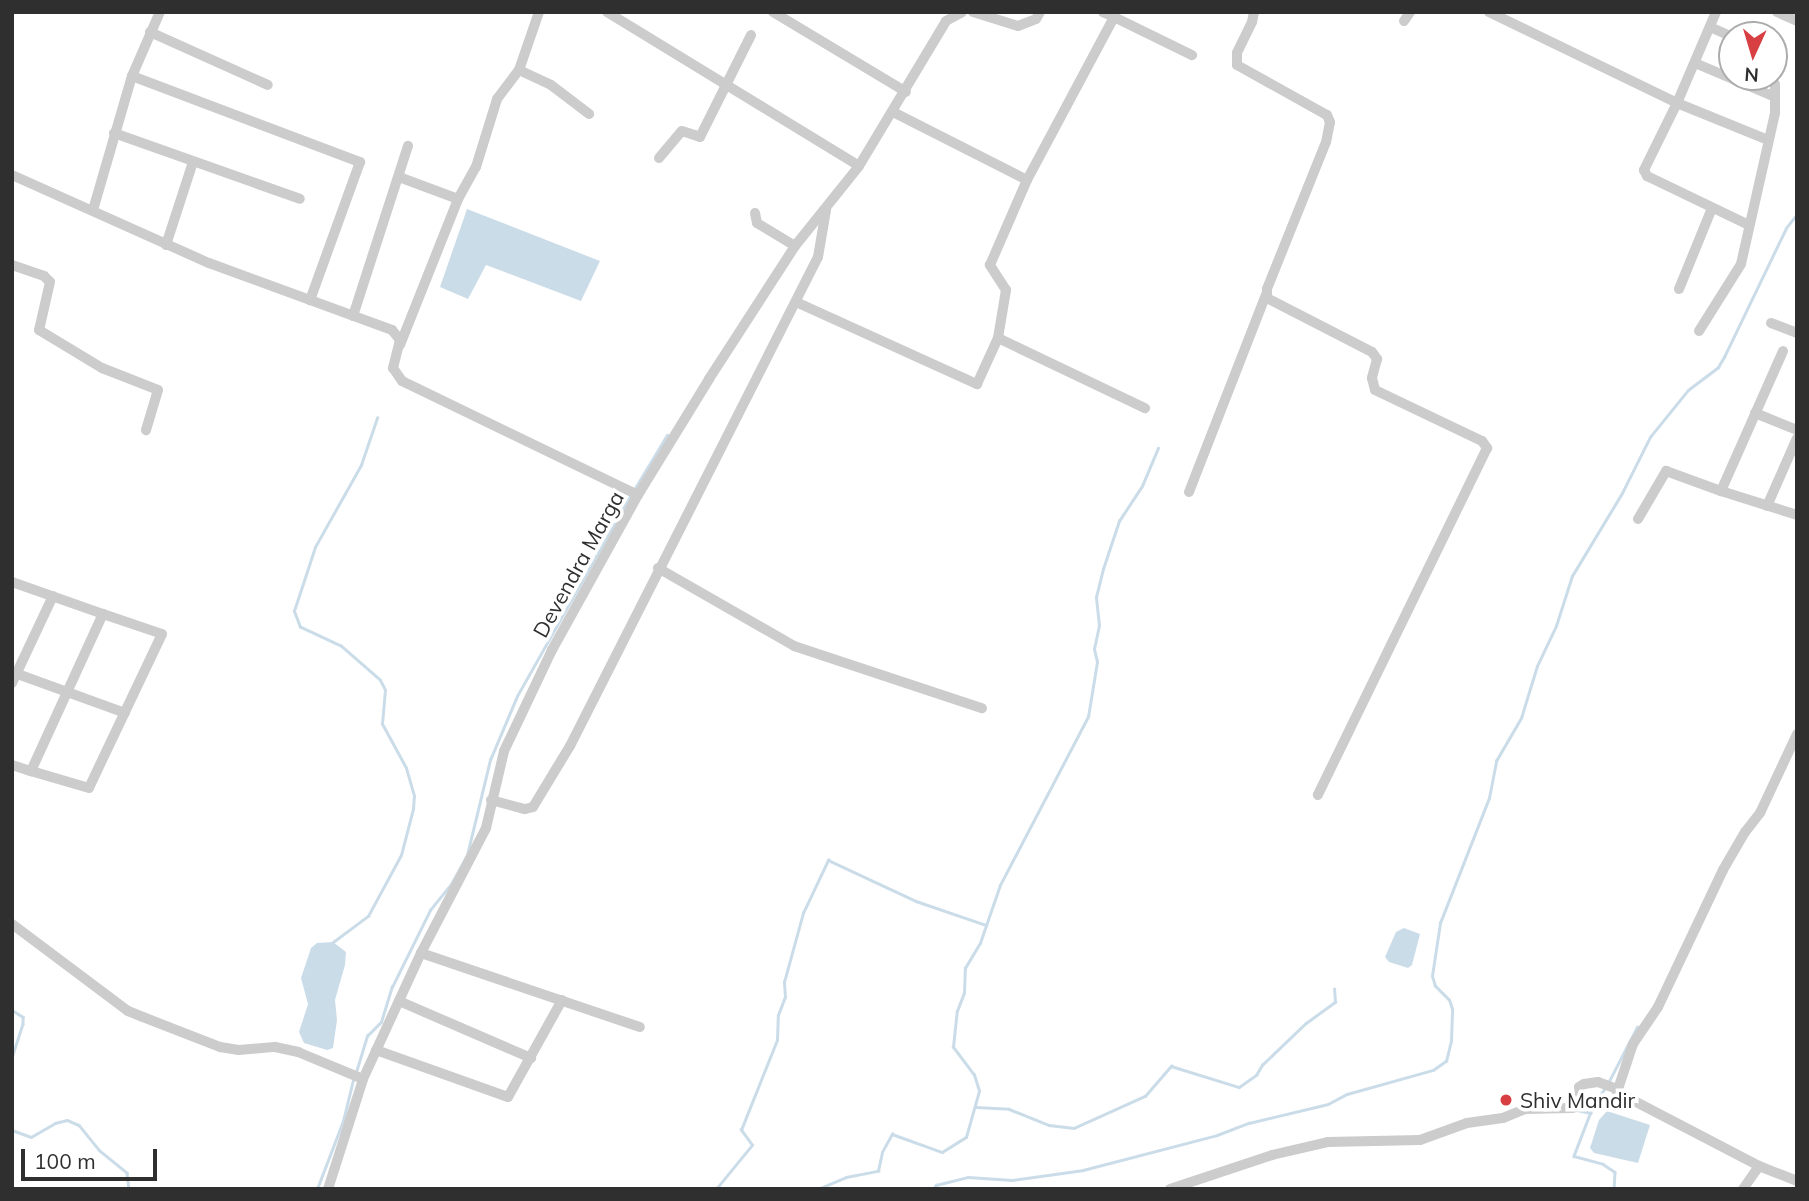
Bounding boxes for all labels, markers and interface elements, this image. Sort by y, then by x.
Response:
north arrow [1718,21,1788,91]
text: N [1744,62,1760,87]
street label: Devendra Marga [527,486,629,642]
place label: Shiv Mandir [1520,1087,1635,1113]
marker: Shiv Mandir [1498,1092,1514,1108]
scale bar [24,1134,161,1178]
text: 100 m [34,1148,96,1174]

